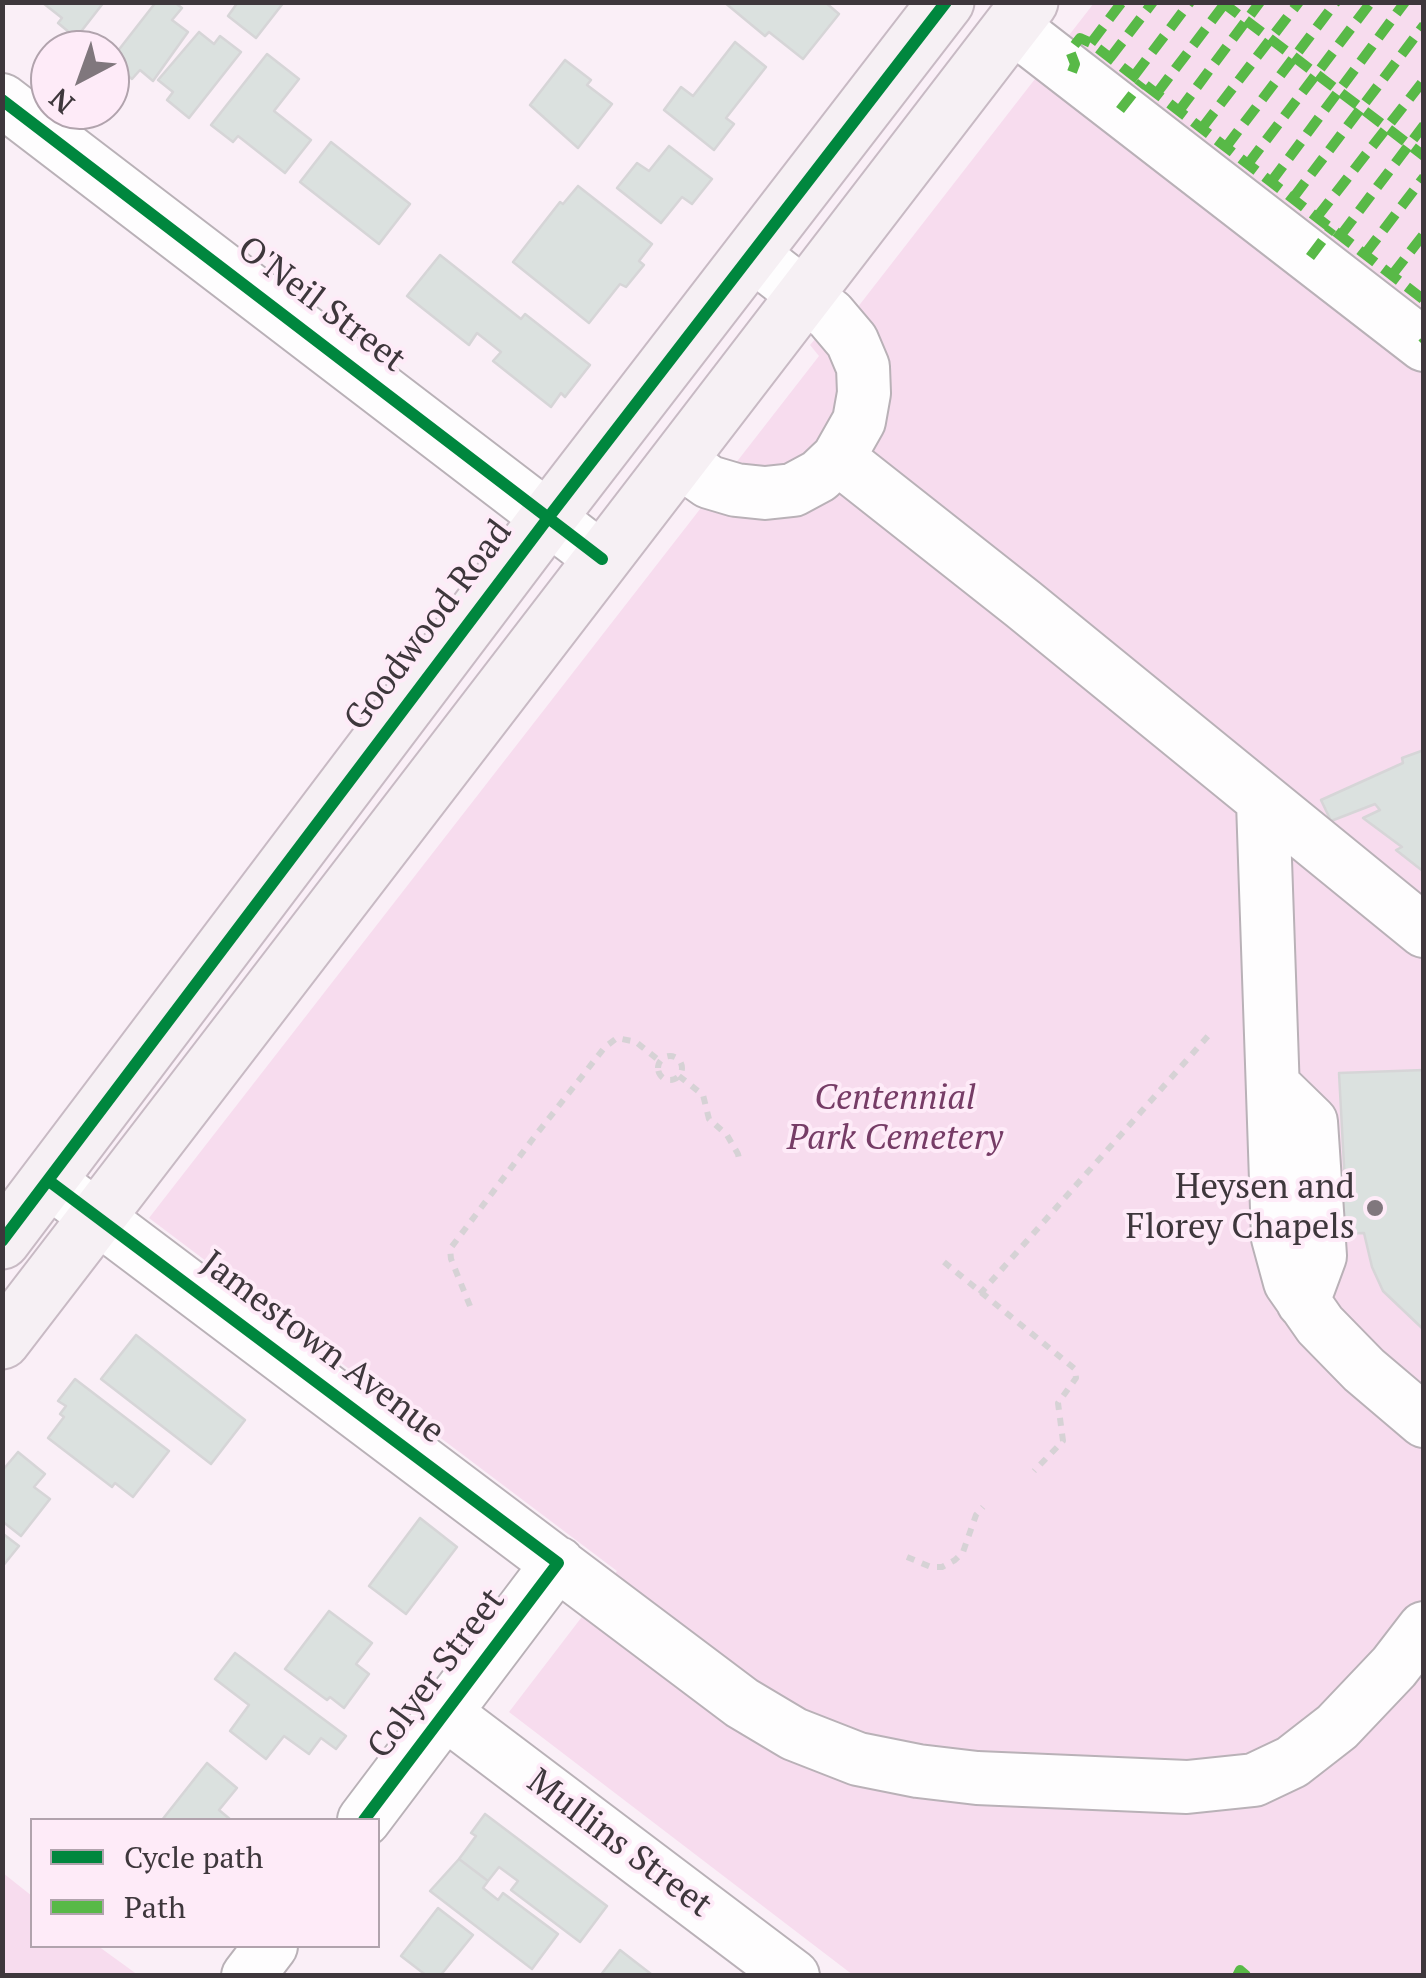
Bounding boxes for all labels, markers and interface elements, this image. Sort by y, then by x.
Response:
north arrow [30,30,130,130]
text: N [41,81,81,122]
street label: O'Neil Street [229,228,413,382]
street label: Goodwood Road [336,513,522,739]
park label: Centennial Park Cemetery [787,1078,1003,1160]
place label: Heysen and Florey Chapels [1126,1167,1355,1249]
marker: Heysen and Florey Chapels [1364,1197,1386,1219]
street label: Jamestown Avenue [192,1243,452,1453]
street label: Colyer Street [360,1581,514,1767]
street label: Mullins Street [519,1761,719,1927]
legend [30,1818,380,1948]
text: Cycle path [124,1837,263,1877]
text: Path [124,1887,186,1927]

